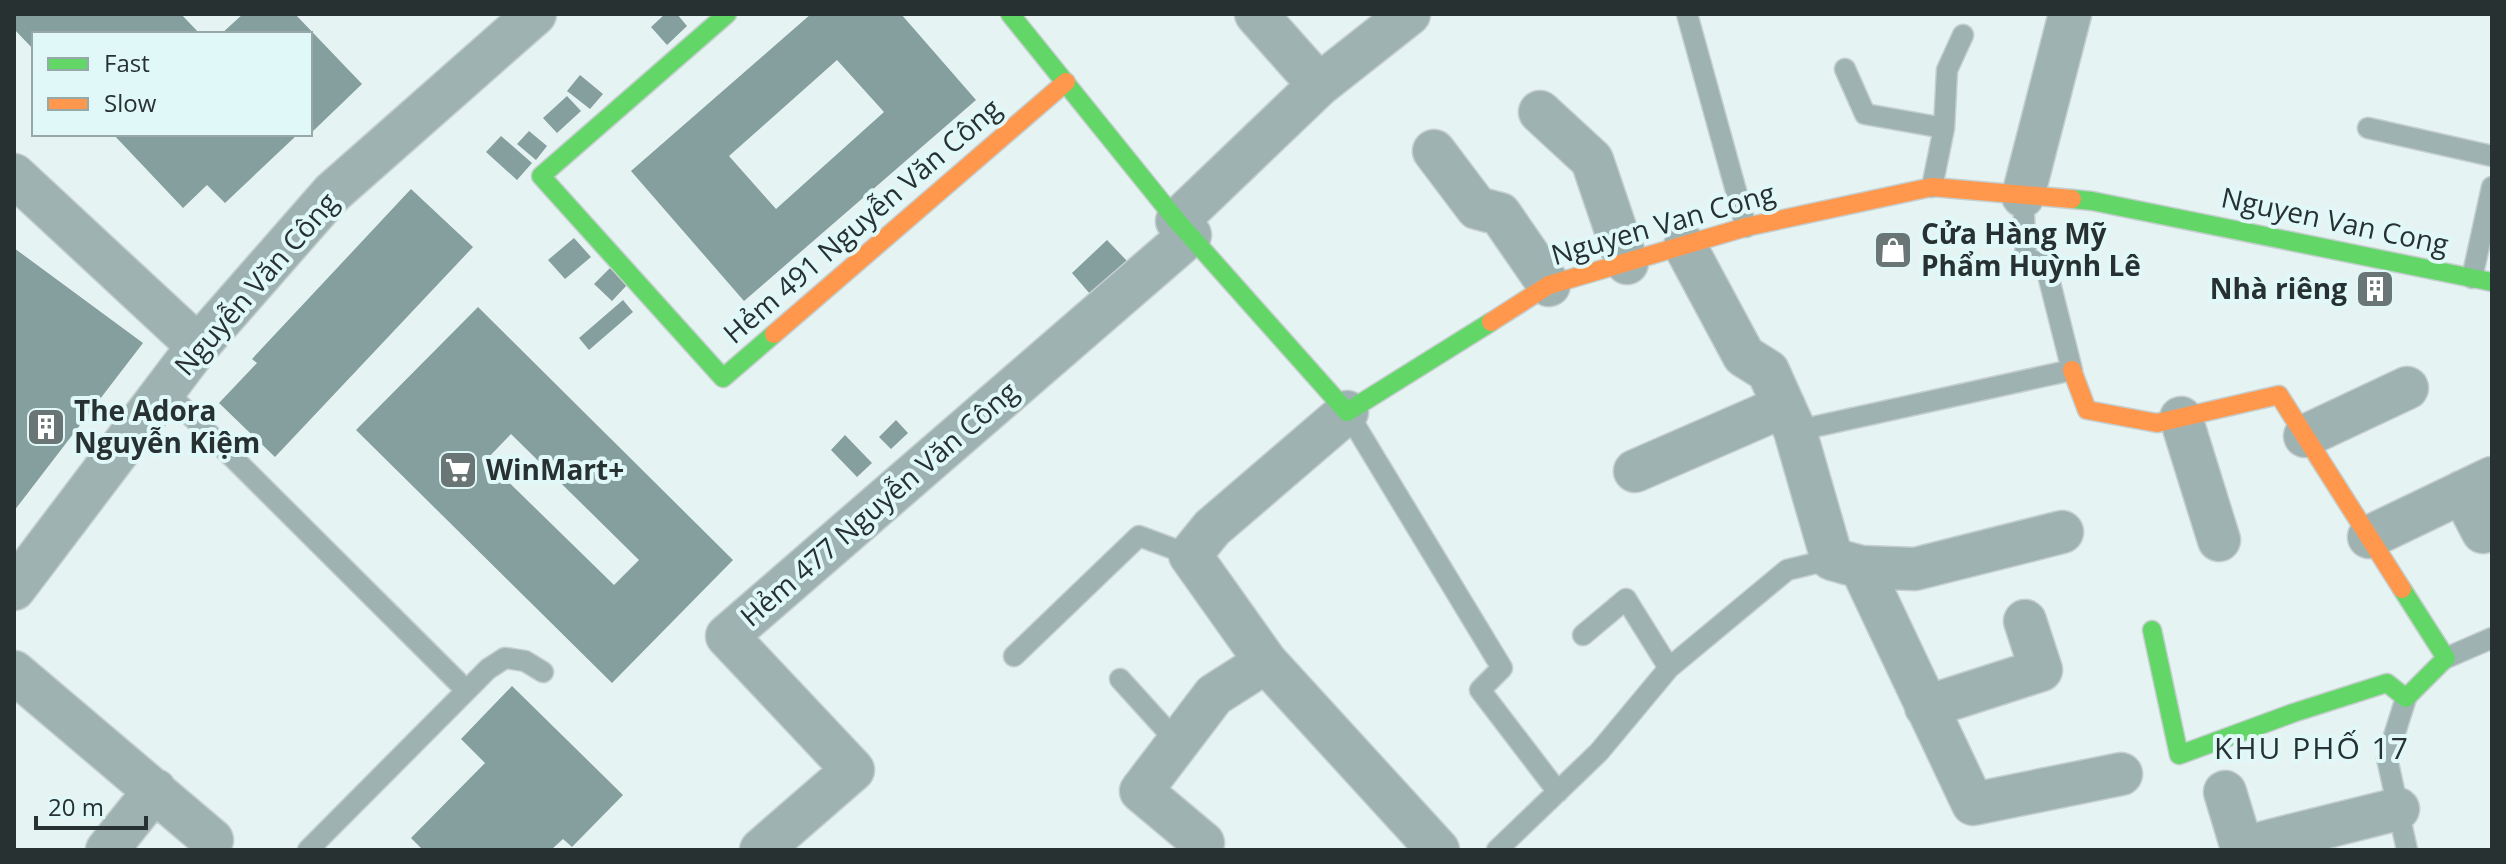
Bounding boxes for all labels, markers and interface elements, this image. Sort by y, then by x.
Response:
legend [32,32,312,136]
text: Fast [104,46,150,79]
text: Slow [104,86,157,119]
street label: Hẻm 491 Nguyễn Văn Công [715,89,1008,351]
street label: Nguyen Van Cong [1546,173,1779,273]
street label: Nguyen Van Cong [2218,177,2452,263]
street label: Nguyễn Văn Công [165,184,345,383]
place label: Cửa Hàng Mỹ Phẩm Huỳnh Lê [1921,214,2141,284]
shop icon: Cửa Hàng Mỹ Phẩm Huỳnh Lê [1872,229,1914,271]
building icon: Nhà riêng [2354,268,2396,310]
place label: Nhà riêng [2210,269,2347,307]
street label: Hẻm 477 Nguyễn Văn Công [732,372,1025,634]
place label: The Adora Nguyễn Kiệm [74,391,260,461]
building icon: The Adora Nguyễn Kiệm [25,406,67,448]
supermarket icon: WinMart+ [437,449,479,491]
place label: WinMart+ [486,450,624,488]
district label: KHU PHỐ 17 [2214,727,2410,768]
scale bar [36,780,146,830]
text: 20 m [48,790,104,823]

